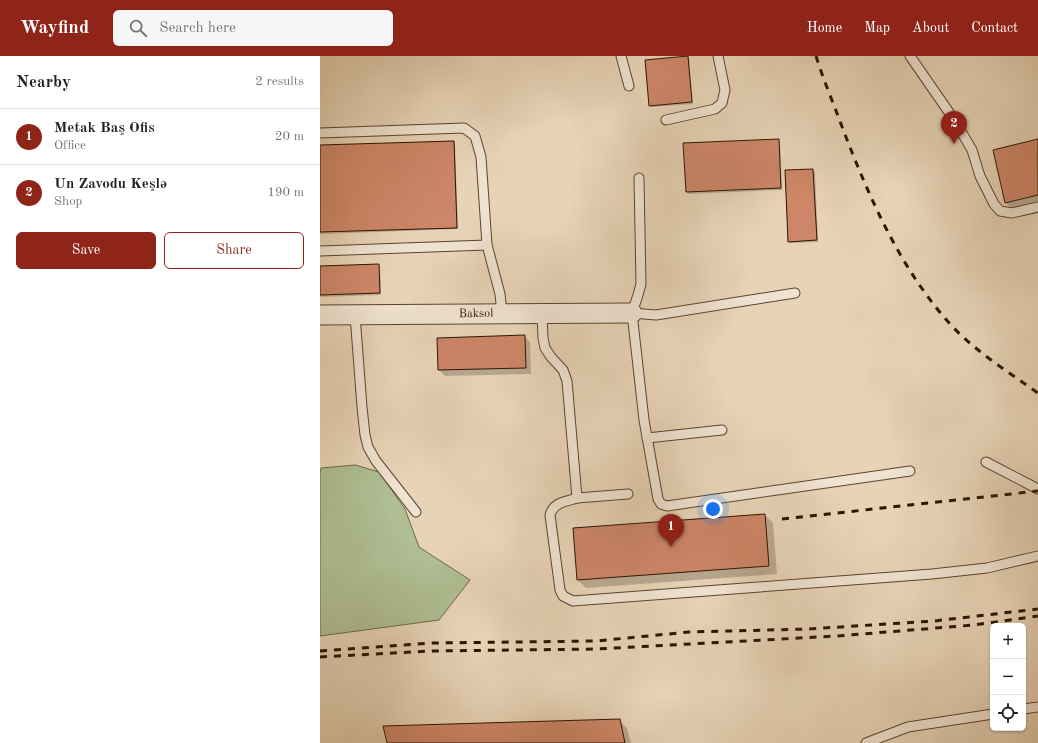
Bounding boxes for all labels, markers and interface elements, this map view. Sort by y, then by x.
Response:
search box [113,10,393,46]
icon: search [127,17,149,39]
text: Wayfind [20,19,89,38]
text: Search here [159,21,236,36]
text: Home [807,21,842,35]
text: Map [864,21,890,35]
text: About [912,21,949,35]
text: Contact [971,21,1018,35]
text: Nearby [16,74,71,91]
text: 2 results [255,75,304,88]
pin: 2 [941,111,967,144]
text: Metak Baş Ofis [54,121,155,136]
text: 1 [25,130,33,143]
text: 20 m [275,130,304,143]
text: Office [54,139,86,152]
text: Un Zavodu Keşlə [54,177,167,192]
text: 2 [25,186,33,199]
text: 190 m [267,186,304,199]
text: Shop [54,195,82,208]
button: Save [16,232,156,269]
button: Share [164,232,304,269]
street label: Baksol [458,308,494,320]
your location [703,499,723,519]
pin: 1 [658,514,684,547]
map controls [990,623,1026,731]
button: + [990,623,1026,659]
button: − [990,659,1026,695]
button: locate [990,695,1026,731]

